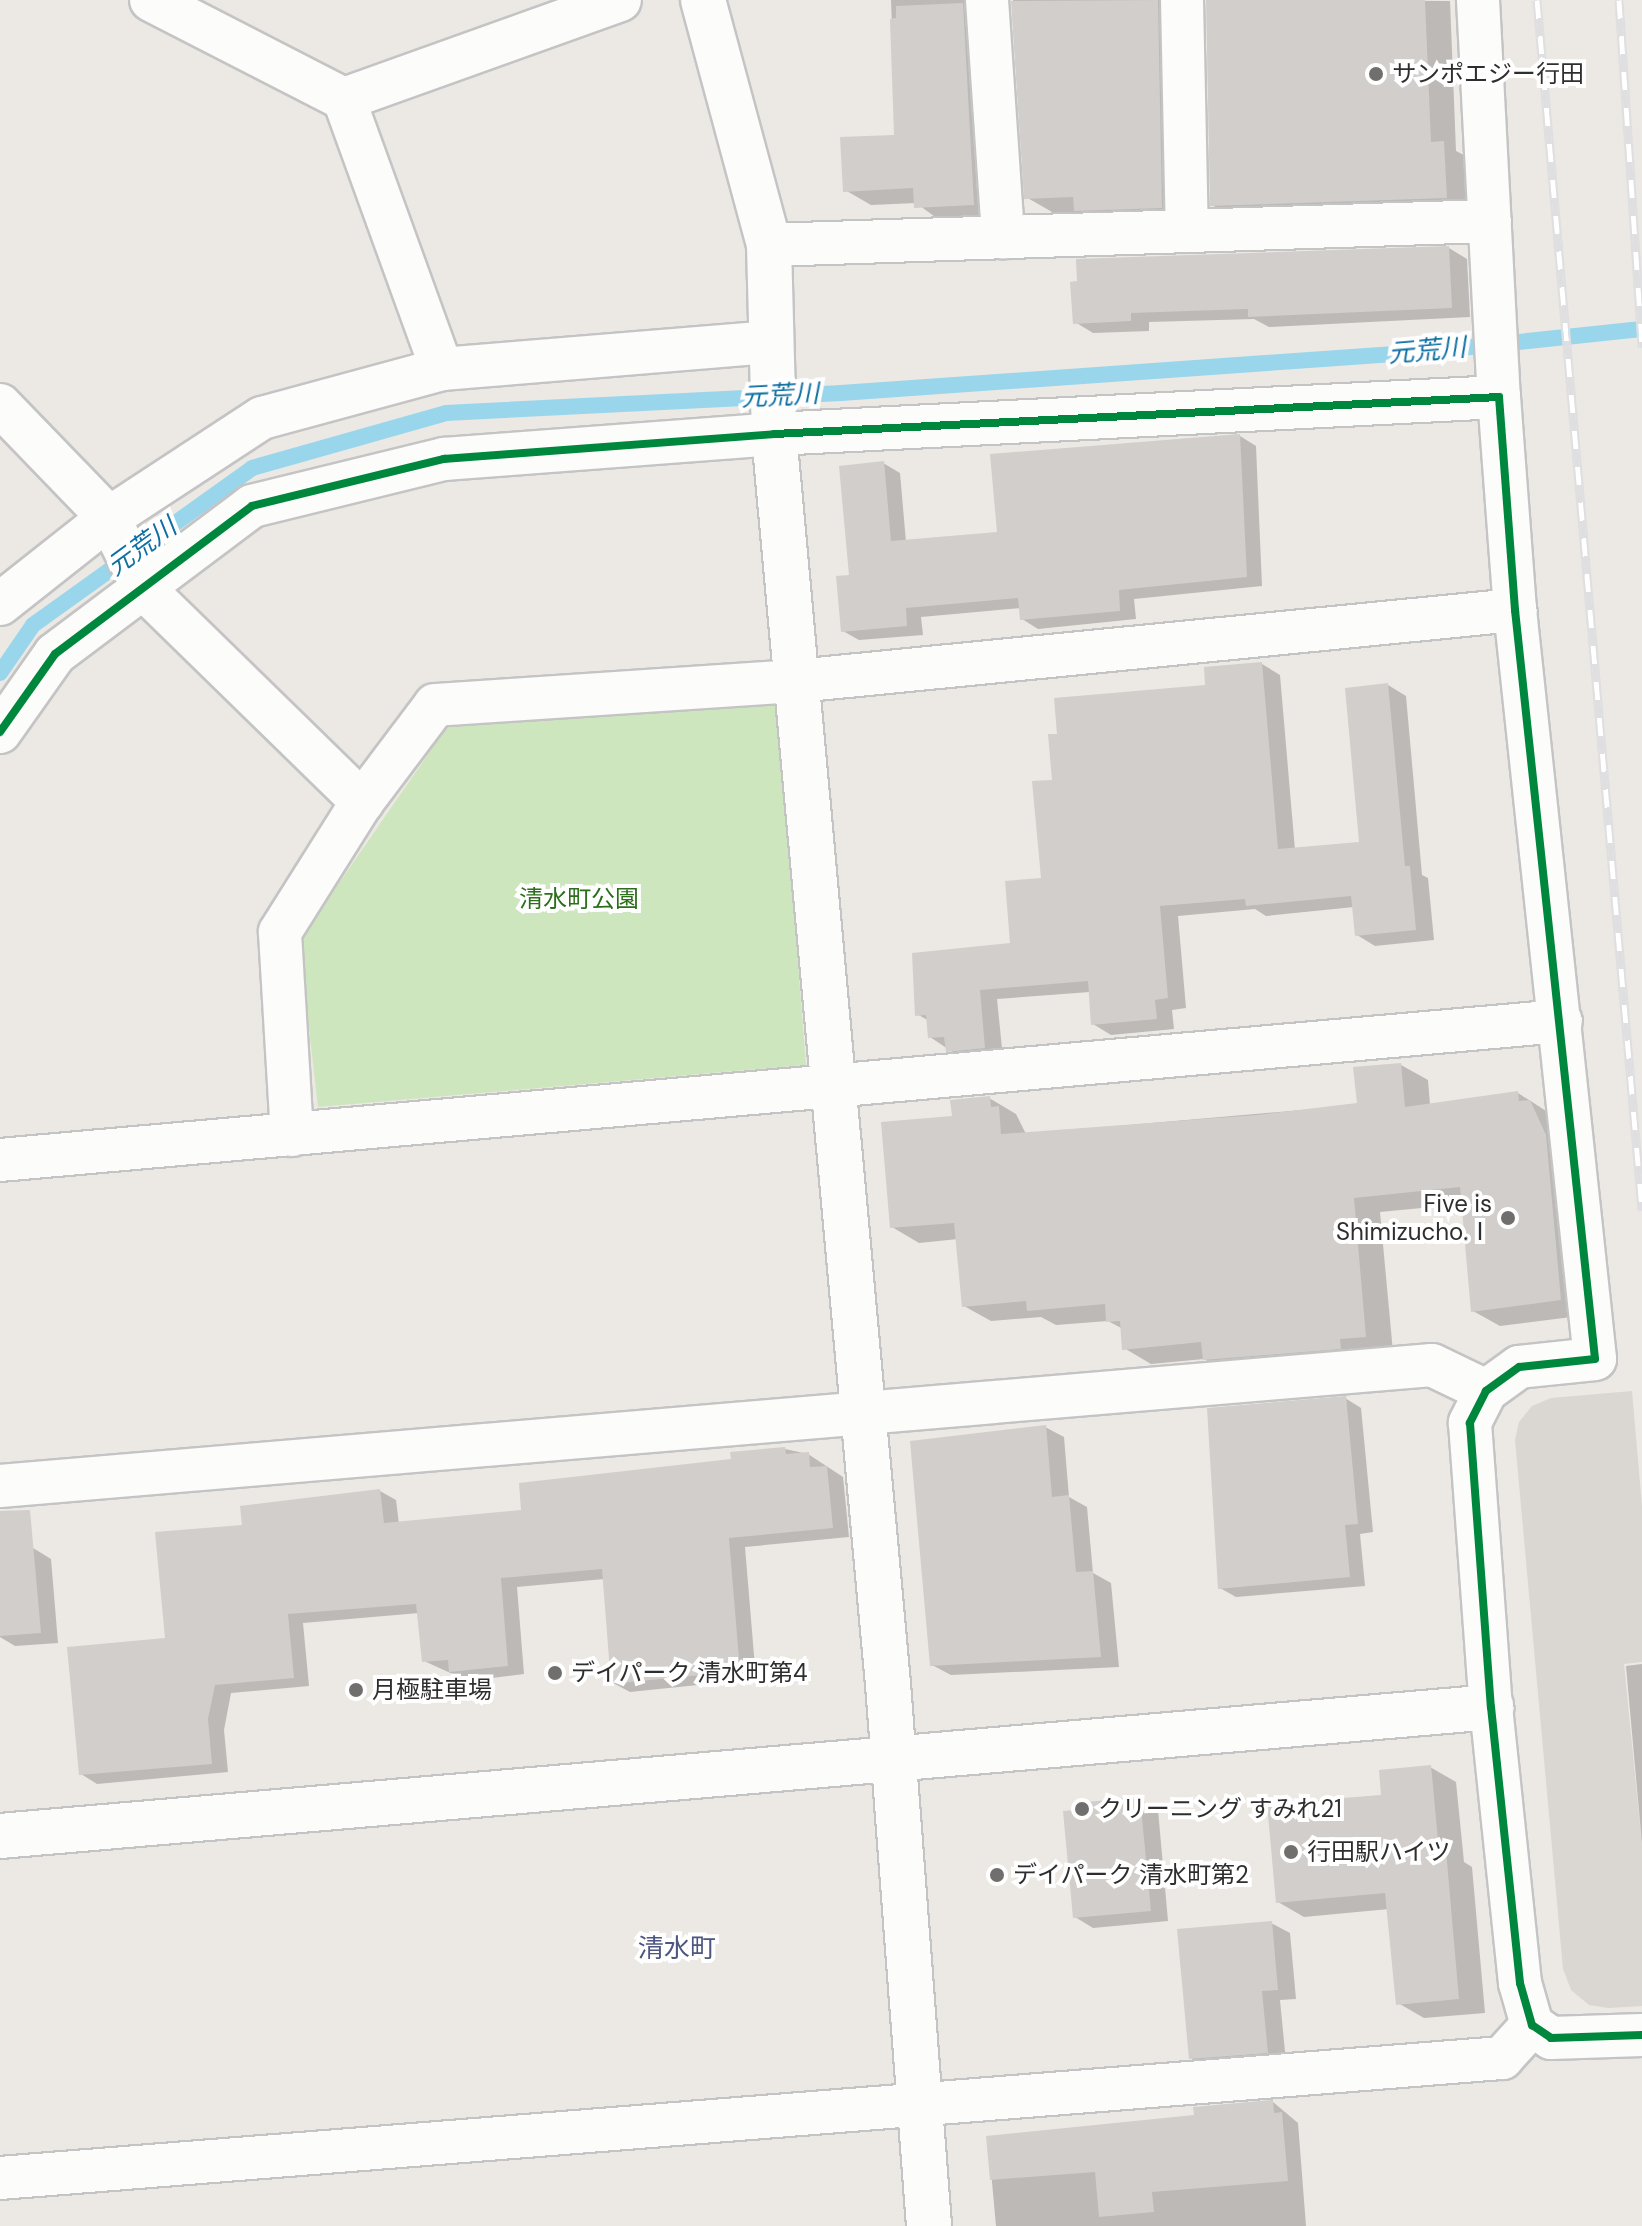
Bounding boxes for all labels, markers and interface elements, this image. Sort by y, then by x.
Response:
place label: サンポエジー行田 [1392,60,1584,88]
marker: サンポエジー行田 [1367,65,1385,83]
water label: 元荒川 [1387,332,1467,370]
water label: 元荒川 [740,378,820,414]
water label: 元荒川 [101,511,183,583]
park label: 清水町公園 [519,885,639,913]
place label: Five is Shimizucho.Ⅰ [1336,1190,1492,1246]
marker: Five is Shimizucho.Ⅰ [1499,1209,1517,1227]
place label: デイパーク 清水町第4 [571,1659,808,1687]
marker: デイパーク 清水町第4 [546,1664,564,1682]
place label: 月極駐車場 [372,1676,492,1704]
marker: 月極駐車場 [347,1681,365,1699]
place label: クリーニング すみれ21 [1098,1795,1342,1823]
marker: クリーニング すみれ21 [1073,1800,1091,1818]
place label: 行田駅ハイツ [1307,1838,1451,1866]
marker: 行田駅ハイツ [1282,1843,1300,1861]
place label: デイパーク 清水町第2 [1013,1861,1249,1889]
marker: デイパーク 清水町第2 [988,1866,1006,1884]
district label: 清水町 [638,1933,716,1965]

